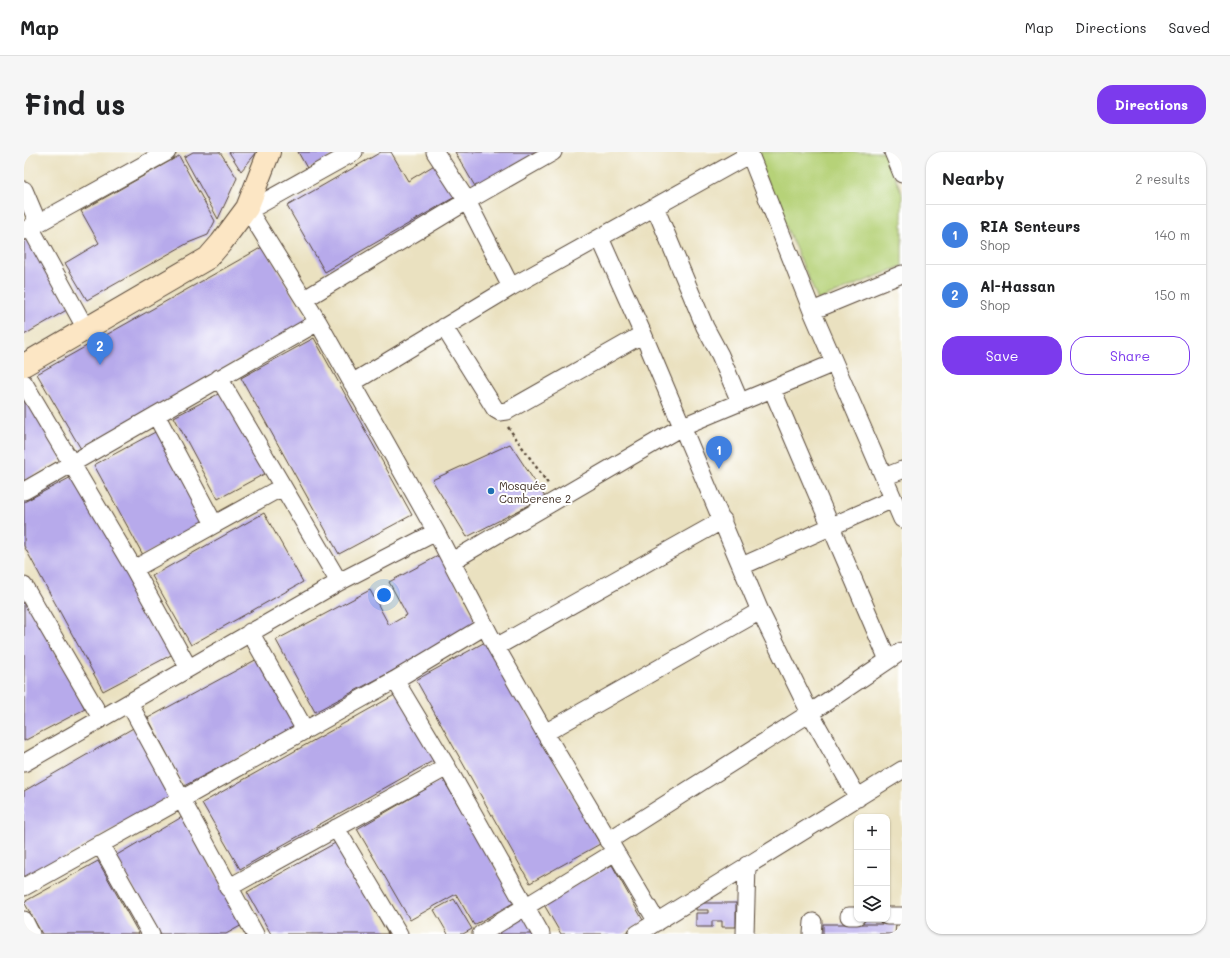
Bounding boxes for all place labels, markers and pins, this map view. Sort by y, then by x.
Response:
pin: 2 [87,332,113,365]
pin: 1 [706,436,732,469]
place label: Mosquée Camberene 2 [499,478,571,506]
marker: Mosquée Camberene 2 [486,486,496,496]

